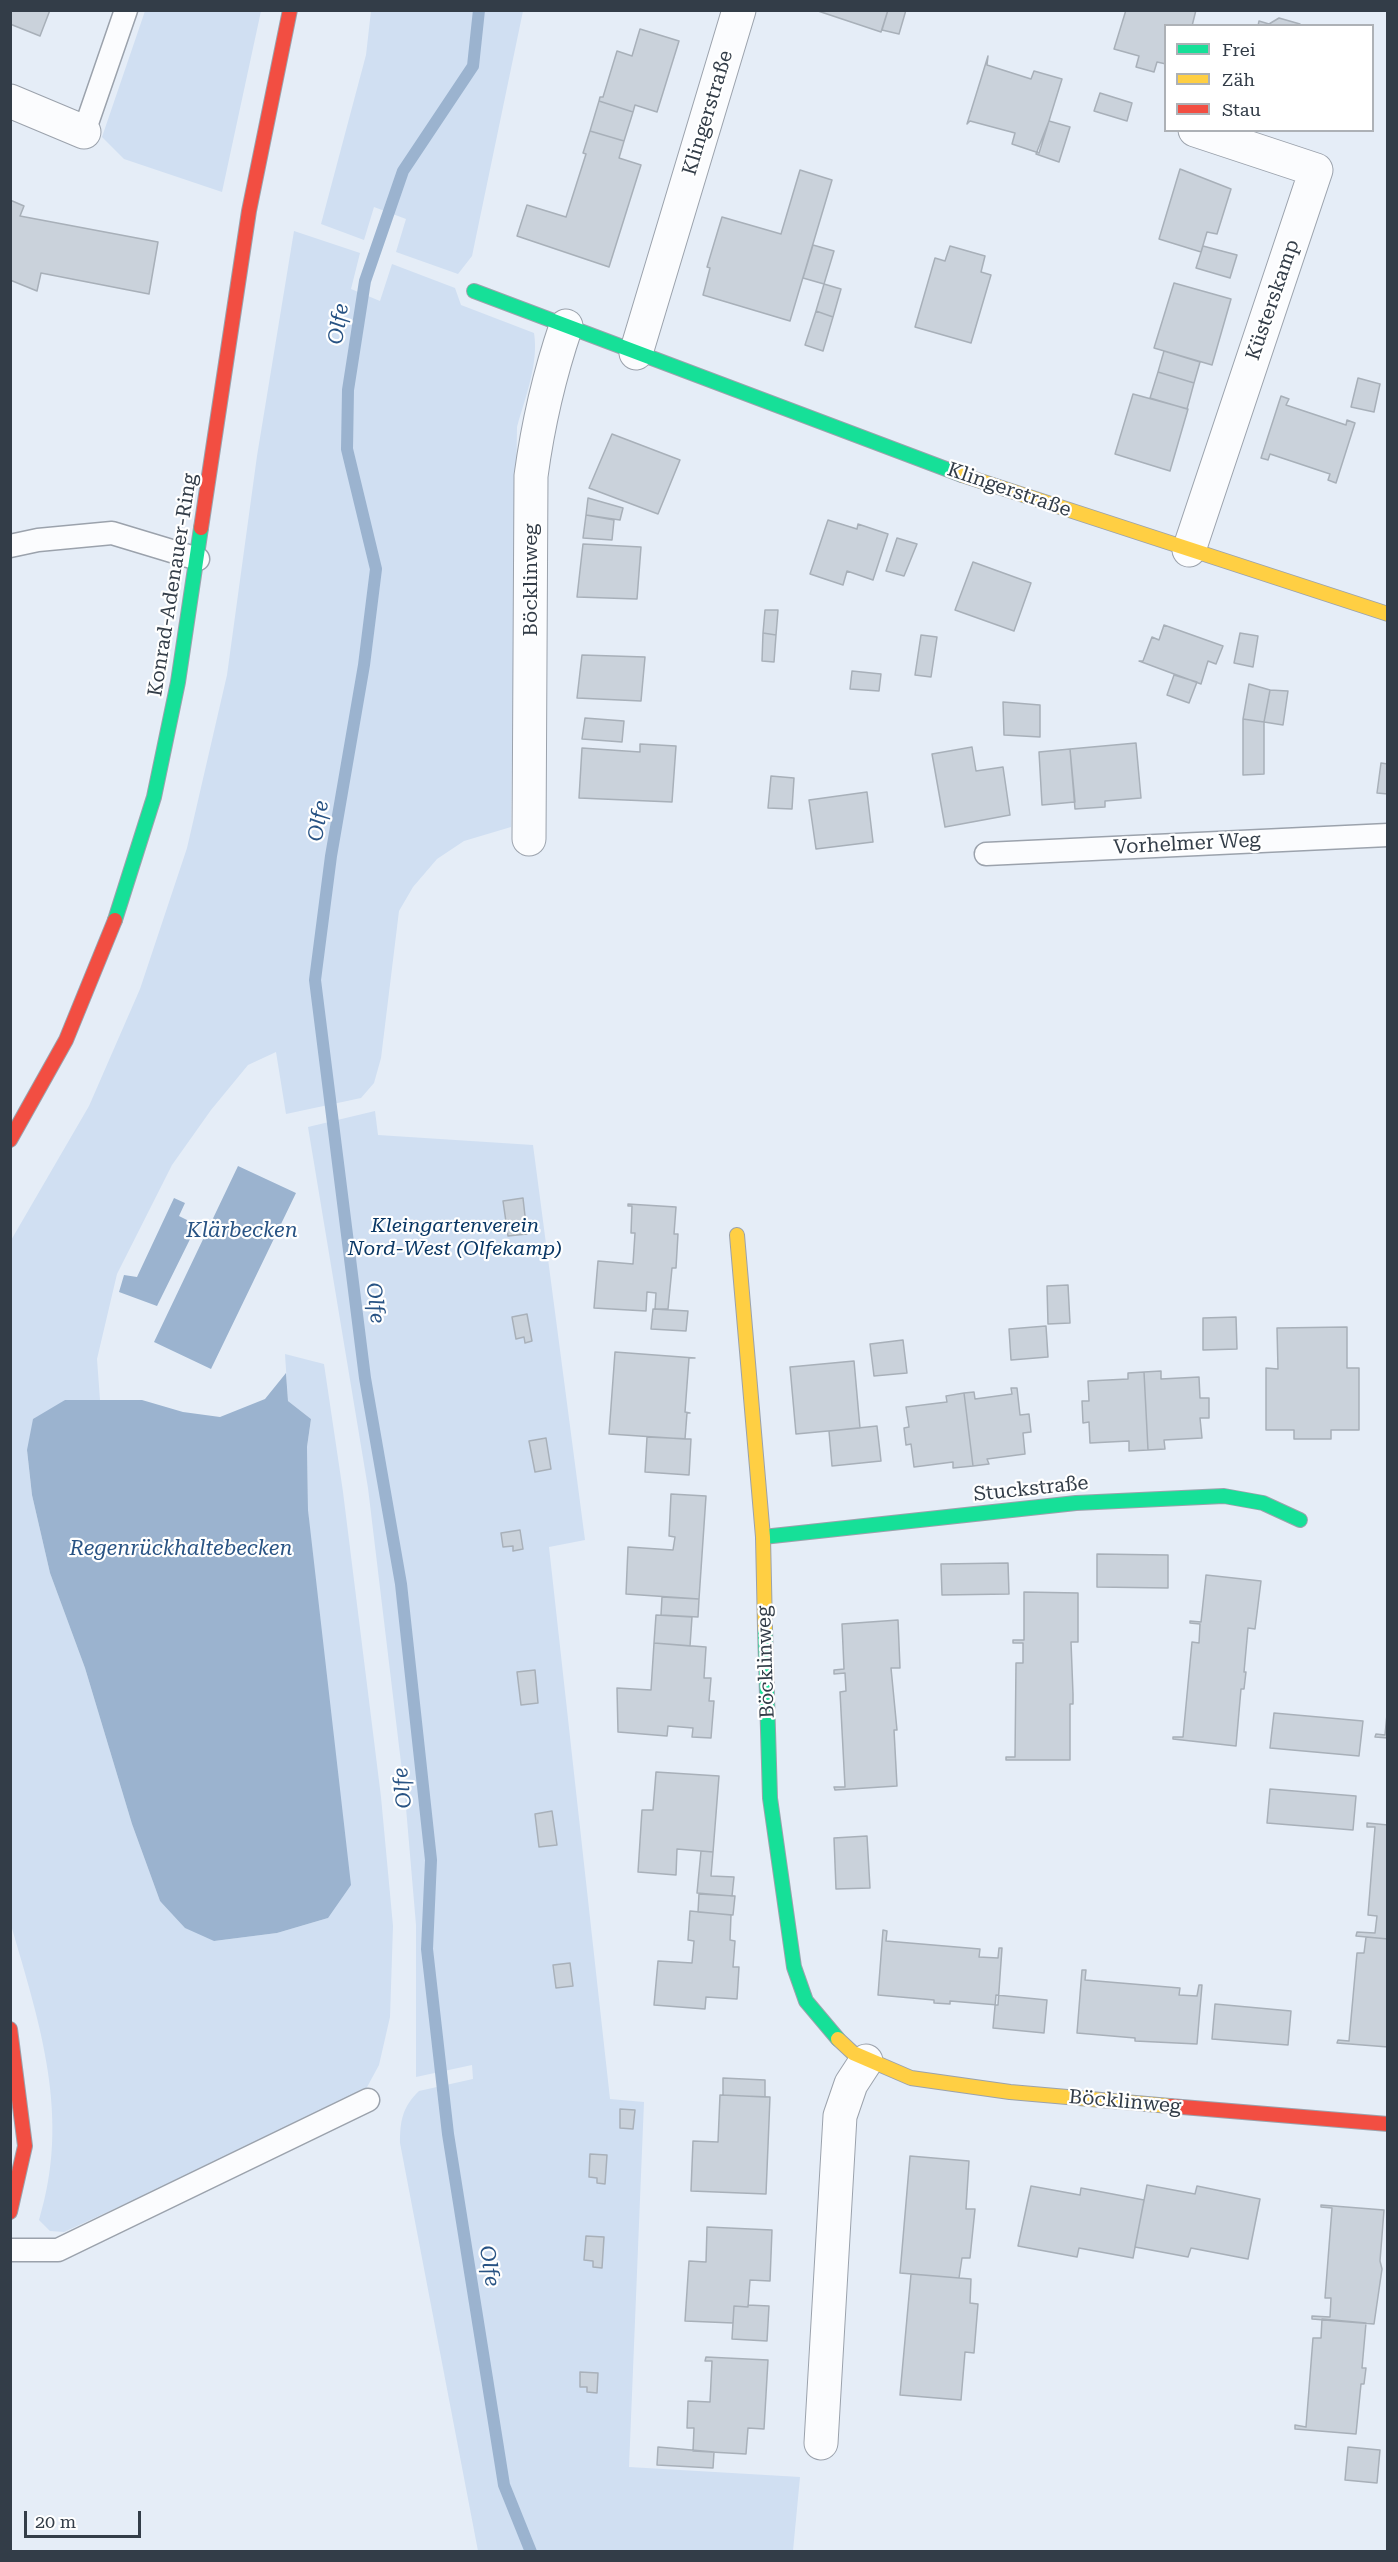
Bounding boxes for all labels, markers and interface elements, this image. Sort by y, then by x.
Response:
legend [1164,24,1374,132]
text: Frei [1222,39,1255,60]
street label: Klingerstraße [678,48,738,178]
text: Zäh [1222,69,1255,90]
text: Stau [1222,99,1261,120]
street label: Küsterskamp [1241,237,1305,363]
water label: Olfe [323,302,355,346]
street label: Klingerstraße [944,458,1074,522]
street label: Konrad-Adenauer-Ring [144,472,202,698]
street label: Böcklinweg [519,524,543,636]
water label: Olfe [303,799,335,843]
street label: Vorhelmer Weg [1113,828,1261,860]
park label: Kleingartenverein Nord-West (Olfekamp) [348,1214,562,1261]
water label: Klärbecken [186,1218,298,1244]
water label: Olfe [360,1281,390,1325]
street label: Stuckstraße [972,1471,1090,1507]
water label: Regenrückhaltebecken [70,1536,292,1562]
street label: Böcklinweg [752,1605,780,1719]
water label: Olfe [388,1766,418,1810]
street label: Böcklinweg [1068,2085,1182,2119]
water label: Olfe [473,2244,505,2288]
scale bar [27,2499,144,2537]
text: 20 m [35,2511,76,2532]

